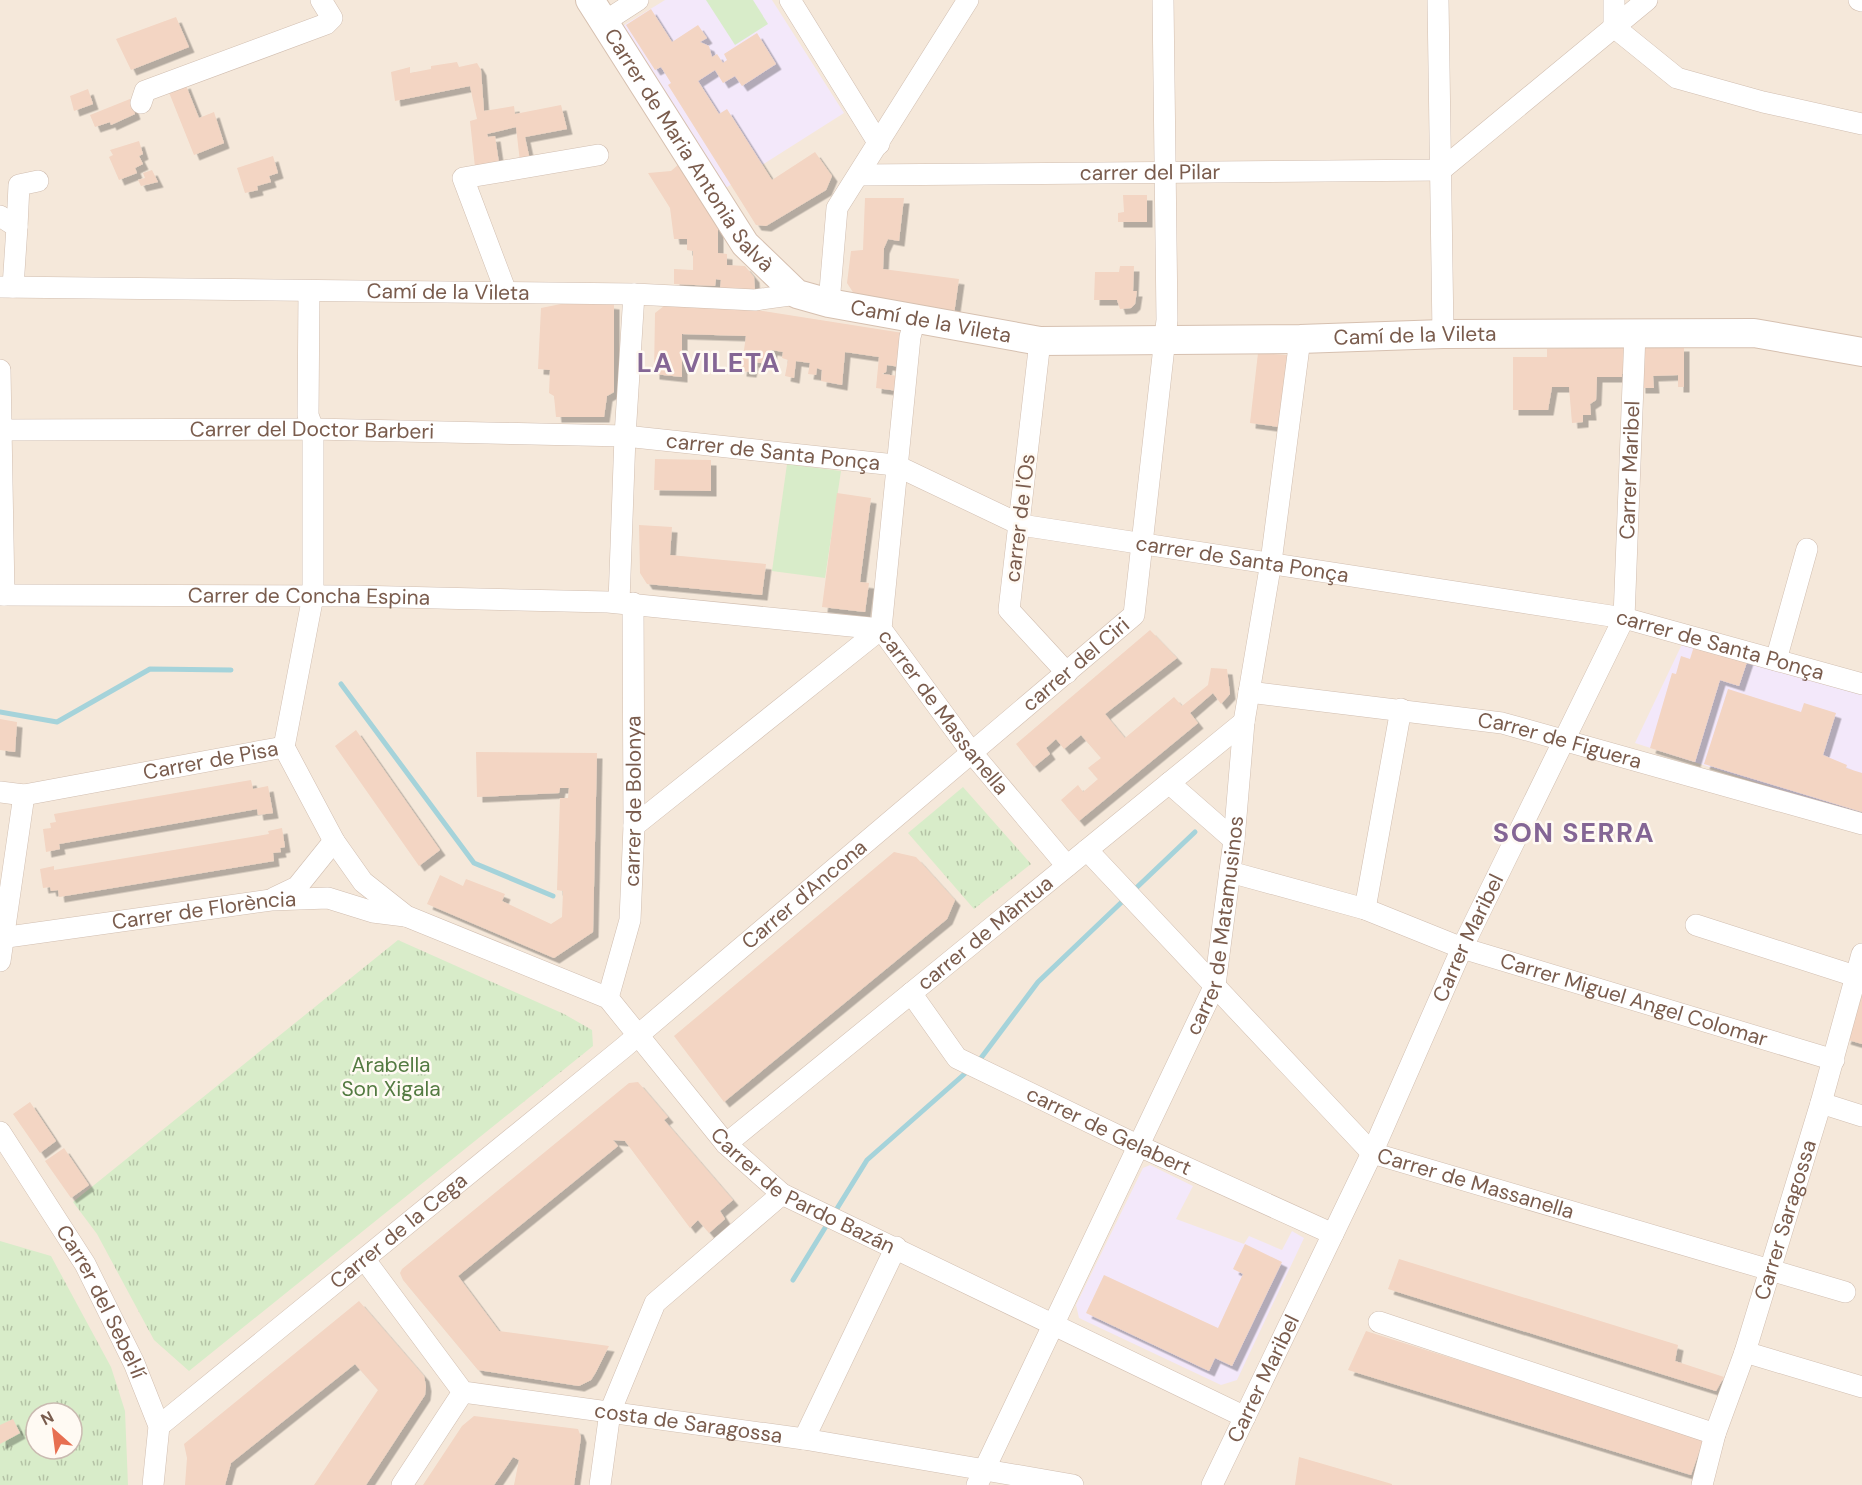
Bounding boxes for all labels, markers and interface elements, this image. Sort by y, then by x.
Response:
street label: Carrer de Maria Antonia Salvà [598,23,780,278]
street label: carrer del Pilar [1080,158,1221,187]
street label: Camí de la Vileta [366,277,530,307]
street label: Camí de la Vileta [848,293,1014,350]
street label: Camí de la Vileta [1333,320,1497,352]
district label: LA VILETA [637,345,781,380]
street label: Carrer Maribel [1613,400,1646,540]
street label: Carrer del Doctor Barberi [190,415,435,446]
street label: carrer de Santa Ponça [665,426,882,477]
street label: carrer de l'Os [998,452,1042,584]
street label: carrer de Santa Ponça [1134,529,1351,589]
street label: Carrer de Concha Espina [188,582,431,612]
street label: carrer de Santa Ponça [1614,603,1827,687]
street label: carrer del Ciri [1016,611,1135,718]
street label: carrer de Massanella [872,623,1015,801]
street label: Carrer de Figuera [1476,706,1645,776]
street label: carrer de Bolonya [617,716,648,887]
street label: Carrer de Pisa [141,734,281,787]
street label: carrer de Matamusinos [1179,815,1250,1040]
district label: SON SERRA [1493,815,1655,850]
street label: Carrer d'Ancona [736,833,873,956]
street label: carrer de Màntua [911,869,1059,997]
street label: Carrer Maribel [1426,869,1510,1007]
street label: Carrer de Florència [110,885,297,936]
street label: Carrer Miguel Angel Colomar [1497,946,1771,1053]
park label: Arabella Son Xigala [341,1051,441,1103]
street label: carrer de Gelabert [1022,1080,1196,1182]
street label: Carrer de Pardo Bazán [704,1122,900,1260]
street label: Carrer Saragossa [1748,1136,1823,1303]
street label: Carrer de Massanella [1374,1141,1578,1226]
street label: Carrer de la Cega [324,1166,473,1295]
street label: Carrer del Sebel·lí [49,1220,153,1383]
street label: Carrer Maribel [1221,1310,1306,1447]
street label: costa de Saragossa [593,1396,784,1450]
north arrow [24,1401,84,1461]
text: N [37,1406,57,1430]

